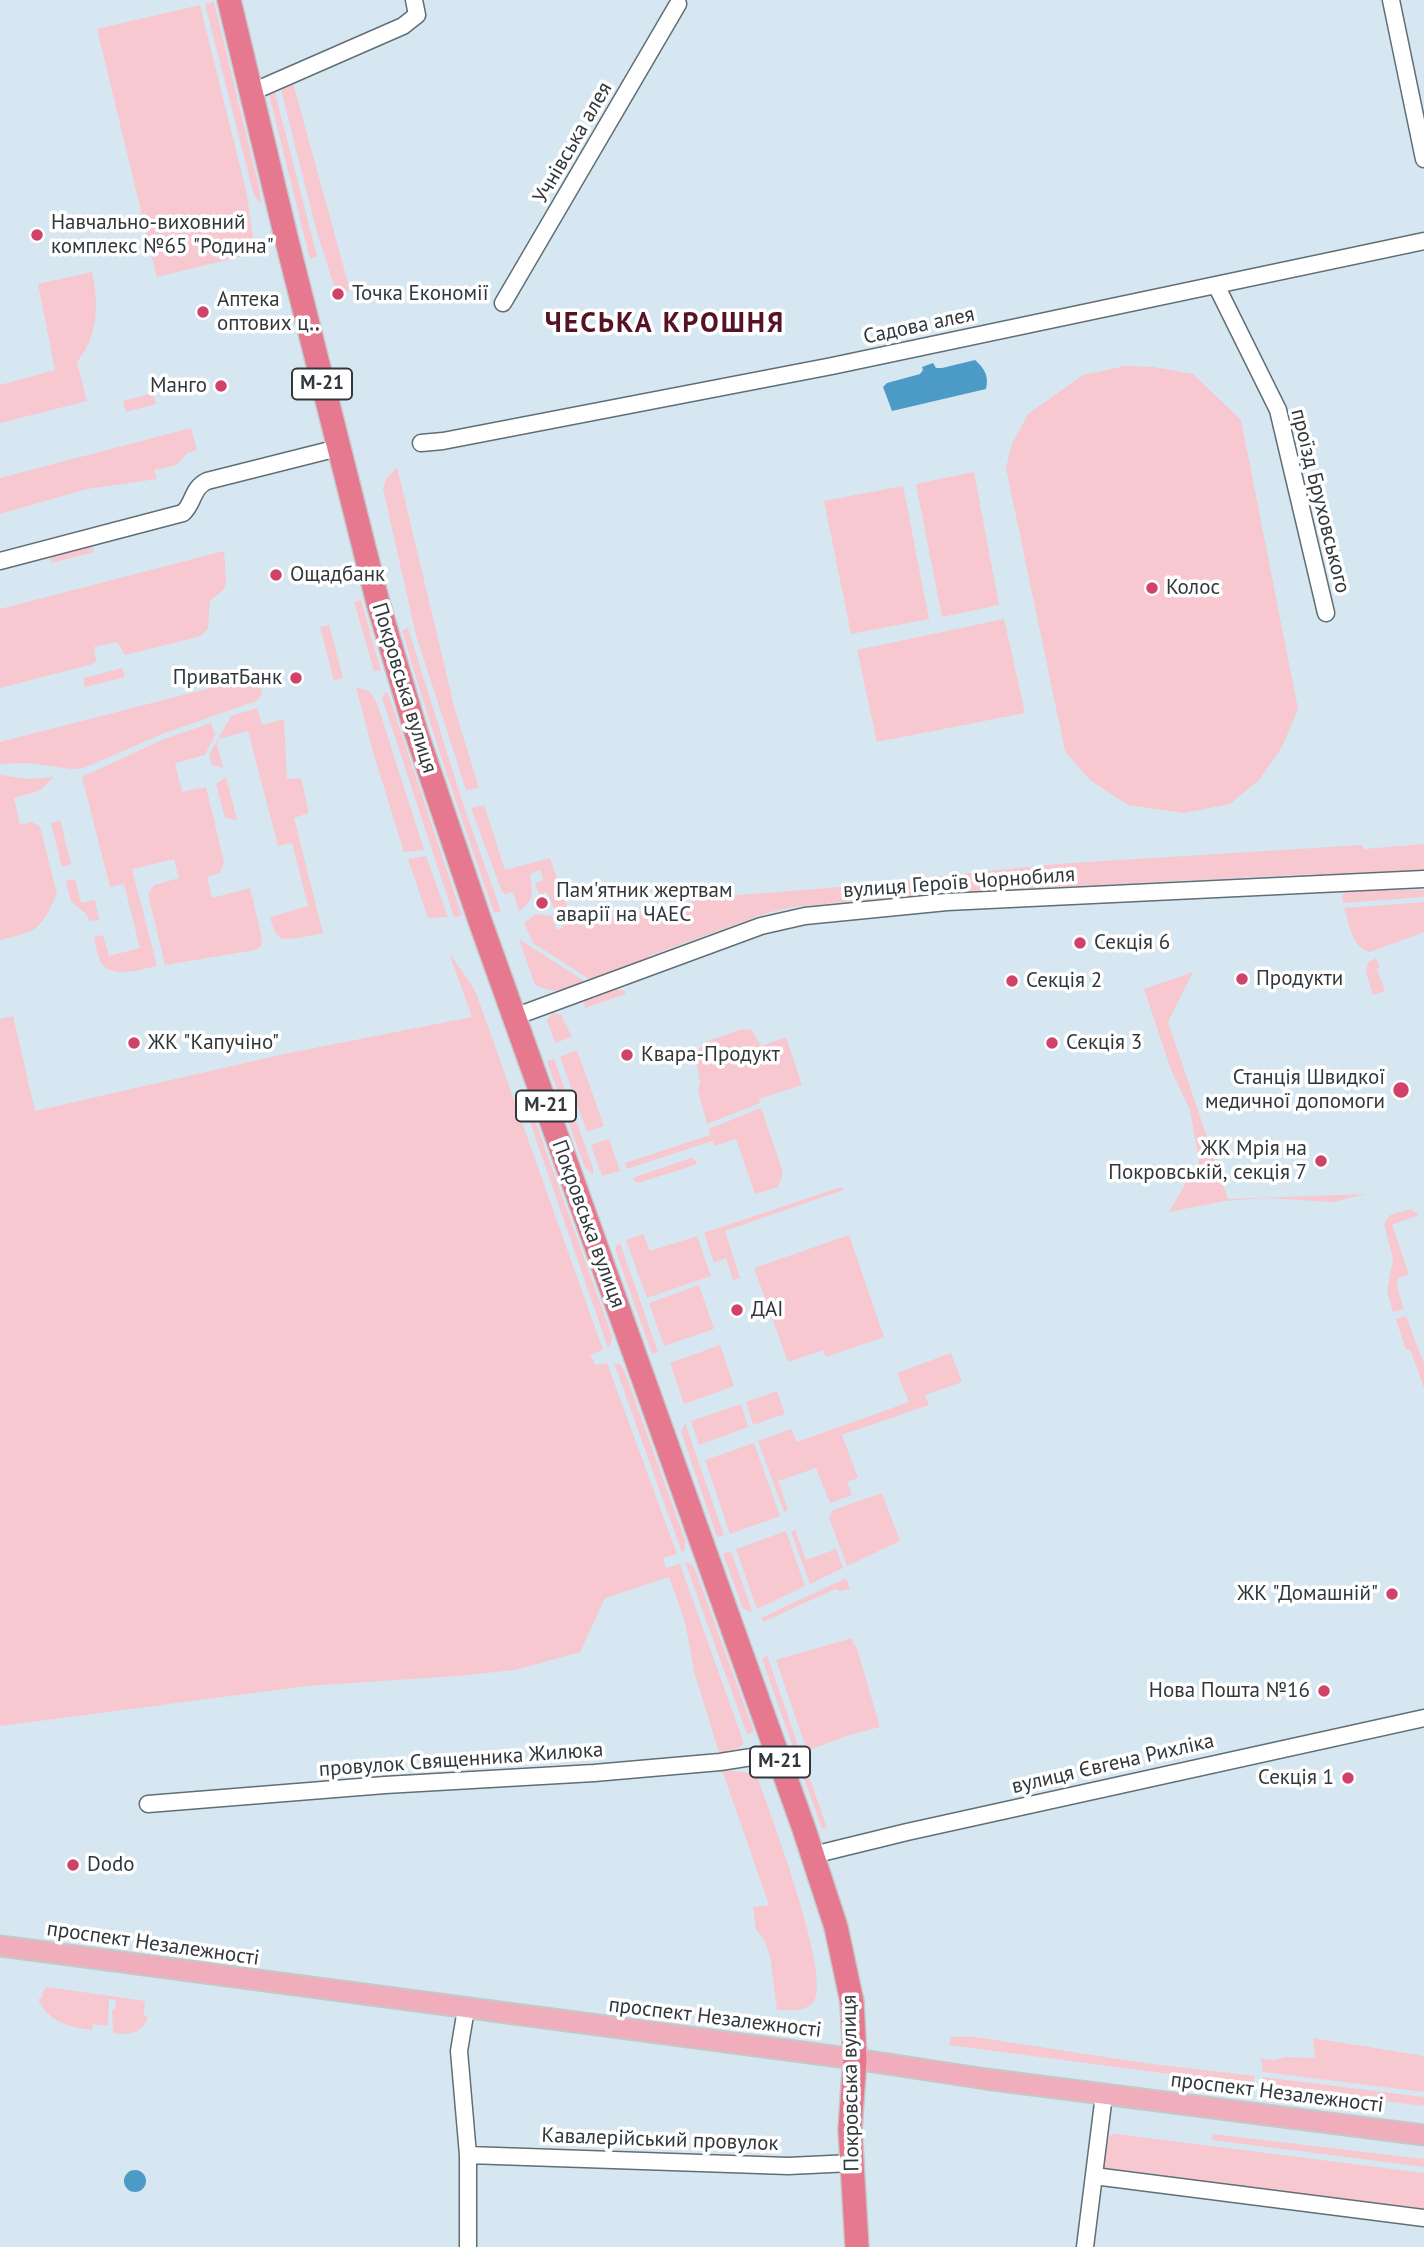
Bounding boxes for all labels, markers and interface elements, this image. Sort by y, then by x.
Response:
street label: Учнівська алея [528,78,618,208]
place label: Навчально-виховний комплекс №65 "Родина" [51,210,274,260]
marker: Навчально-виховний комплекс №65 "Родина" [29,227,45,243]
place label: Точка Економії [352,281,488,307]
marker: Точка Економії [330,286,346,302]
place label: Аптека оптових ц‥ [217,287,320,337]
street label: Садова алея [861,302,977,350]
marker: Аптека оптових ц‥ [195,304,211,320]
district label: ЧЕСЬКА КРОШНЯ [546,307,784,341]
road number: М-21 [292,368,352,400]
place label: Манго [150,373,207,399]
marker: Манго [213,378,229,394]
street label: проїзд Бруховського [1285,406,1355,596]
place label: Ощадбанк [290,562,385,588]
marker: Ощадбанк [268,567,284,583]
place label: Колос [1166,575,1220,601]
marker: Колос [1144,580,1160,596]
street label: Покровська вулиця [366,600,442,776]
place label: ПриватБанк [173,665,282,691]
marker: ПриватБанк [288,670,304,686]
street label: вулиця Героїв Чорнобиля [842,862,1076,904]
place label: Пам'ятник жертвам аварії на ЧАЕС [556,878,733,928]
marker: Пам'ятник жертвам аварії на ЧАЕС [534,895,550,911]
place label: Секція 6 [1094,930,1170,956]
marker: Секція 6 [1072,935,1088,951]
place label: Продукти [1256,966,1343,992]
place label: Секція 2 [1026,968,1102,994]
marker: Продукти [1234,971,1250,987]
marker: Секція 2 [1004,973,1020,989]
place label: ЖК "Капучіно" [148,1030,279,1056]
place label: Секція 3 [1066,1030,1142,1056]
marker: ЖК "Капучіно" [126,1035,142,1051]
marker: Секція 3 [1044,1035,1060,1051]
place label: Квара-Продукт [641,1042,780,1068]
marker: Квара-Продукт [619,1047,635,1063]
place label: Станція Швидкої медичної допомоги [1205,1065,1385,1115]
marker: Станція Швидкої медичної допомоги [1391,1080,1411,1100]
road number: М-21 [516,1090,576,1122]
place label: ЖК Мрія на Покровській, секція 7 [1108,1136,1307,1186]
street label: Покровська вулиця [546,1137,630,1311]
marker: ЖК Мрія на Покровській, секція 7 [1313,1153,1329,1169]
place label: ДАІ [751,1297,783,1323]
marker: ДАІ [729,1302,745,1318]
place label: ЖК "Домашній" [1237,1581,1378,1607]
marker: ЖК "Домашній" [1384,1586,1400,1602]
place label: Нова Пошта №16 [1149,1678,1310,1704]
marker: Нова Пошта №16 [1316,1683,1332,1699]
street label: вулиця Євгена Рихліка [1009,1728,1217,1800]
street label: провулок Священника Жилюка [318,1737,604,1783]
road number: М-21 [750,1746,810,1778]
place label: Секція 1 [1258,1765,1334,1791]
marker: Секція 1 [1340,1770,1356,1786]
place label: Dodo [87,1852,135,1878]
marker: Dodo [65,1857,81,1873]
street label: проспект Незалежності [45,1917,261,1971]
street label: проспект Незалежності [607,1992,823,2044]
street label: Покровська вулиця [837,1994,865,2172]
street label: проспект Незалежності [1169,2067,1385,2119]
street label: Кавалерійський провулок [541,2123,779,2157]

